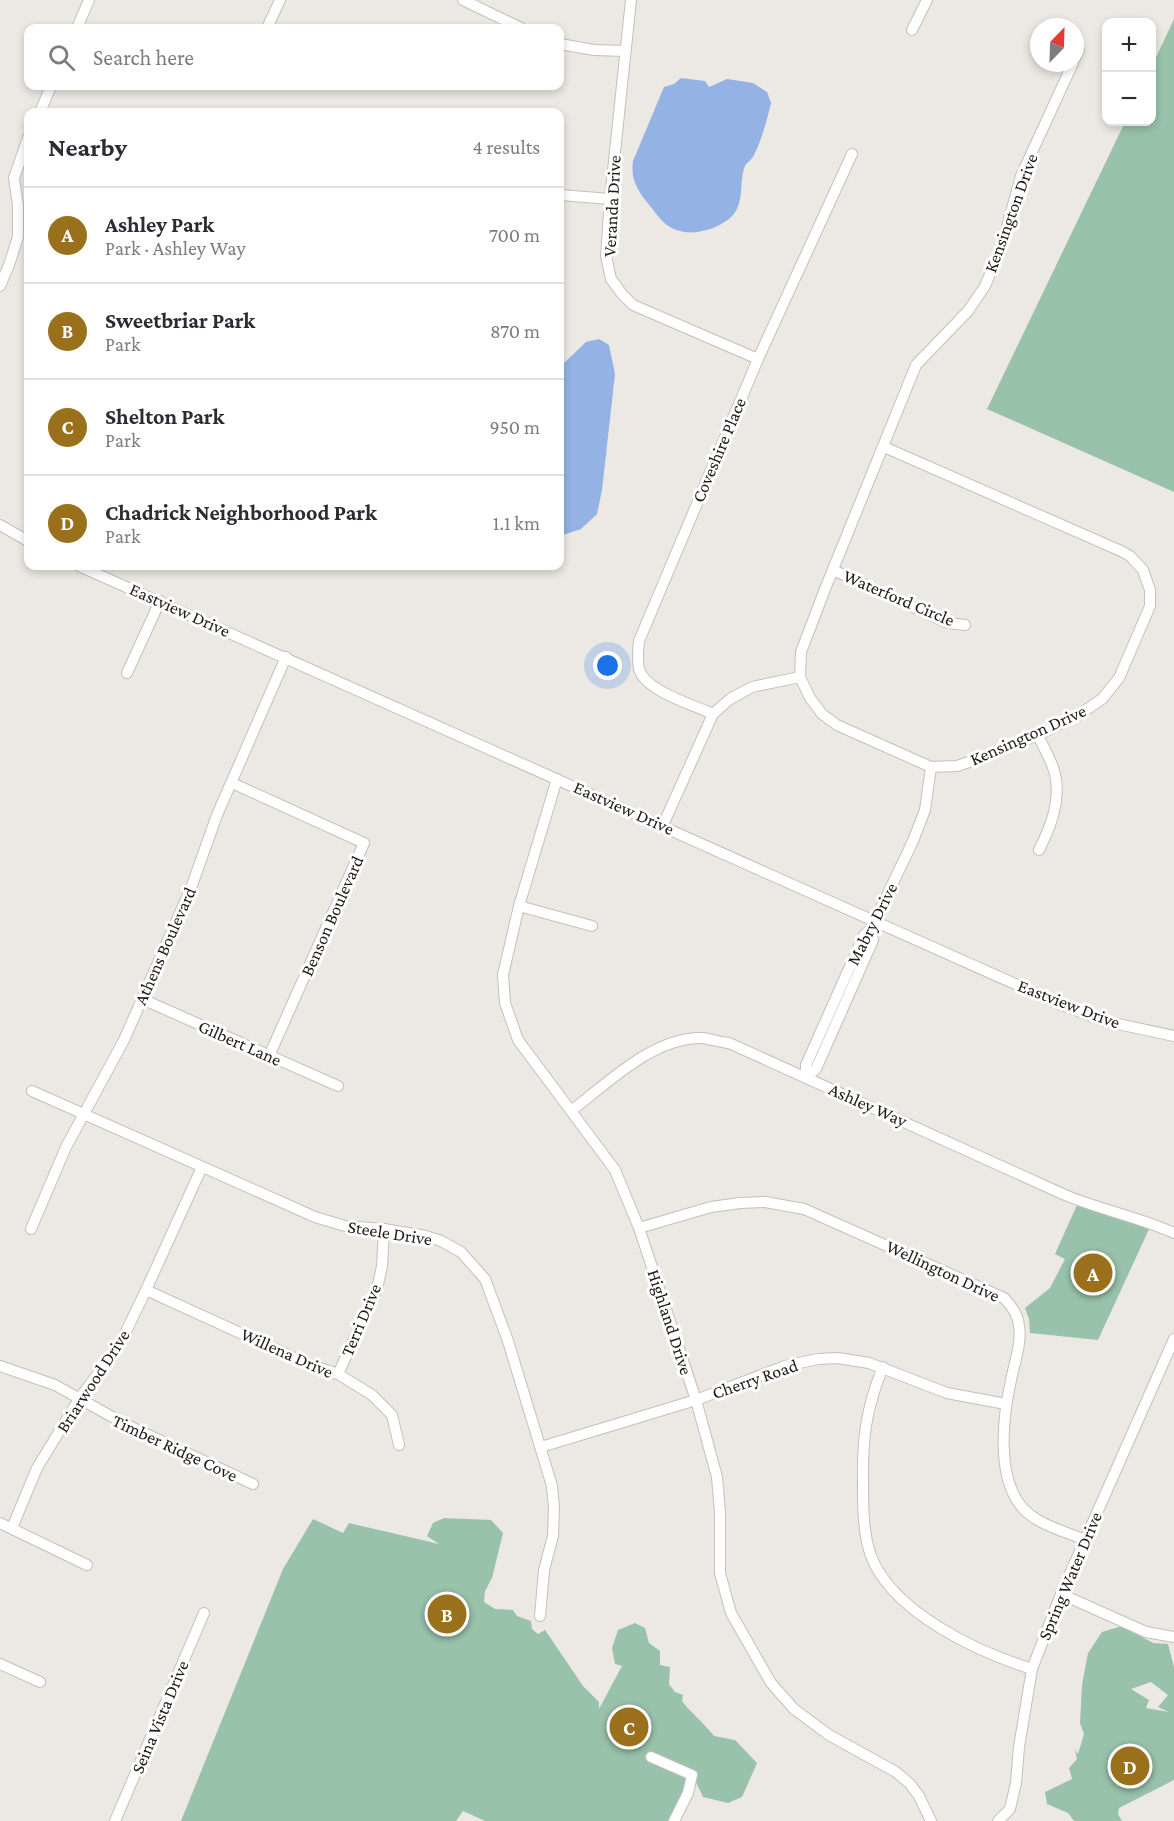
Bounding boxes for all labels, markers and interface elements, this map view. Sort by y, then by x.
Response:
north arrow [1030,18,1084,72]
map controls [1102,18,1156,126]
button: + [1102,18,1156,72]
search box [24,24,564,90]
icon: search [45,41,78,74]
text: Search here [93,45,194,70]
button: − [1102,72,1156,126]
text: Nearby [48,133,127,162]
text: 4 results [473,136,540,158]
street label: Kensington Drive [980,151,1042,275]
street label: Veranda Drive [599,155,625,257]
text: Ashley Park [105,212,214,237]
text: A [62,224,73,246]
text: 700 m [489,224,540,246]
text: Park · Ashley Way [105,237,246,259]
text: Sweetbriar Park [105,308,255,333]
text: B [62,320,73,342]
text: 870 m [490,320,540,342]
text: Park [105,333,141,355]
street label: Coveshire Place [688,395,750,505]
text: Shelton Park [105,404,224,429]
text: C [61,416,74,438]
text: 950 m [489,416,540,438]
text: Park [105,429,141,451]
text: Chadrick Neighborhood Park [105,500,377,525]
text: D [61,512,74,534]
text: 1.1 km [493,512,540,534]
text: Park [105,525,141,547]
street label: Waterford Circle [841,566,958,630]
street label: Eastview Drive [127,579,233,641]
your location [593,651,622,680]
street label: Kensington Drive [967,700,1089,770]
street label: Eastview Drive [571,777,677,839]
street label: Benson Boulevard [297,852,368,979]
street label: Mabry Drive [843,879,901,969]
street label: Athens Boulevard [130,884,200,1008]
street label: Eastview Drive [1015,975,1123,1033]
street label: Gilbert Lane [195,1016,285,1070]
street label: Ashley Way [826,1079,911,1131]
street label: Steele Drive [346,1216,434,1250]
street label: Wellington Drive [883,1236,1003,1306]
pin: A [1074,1250,1112,1296]
street label: Highland Drive [644,1267,696,1377]
street label: Terri Drive [337,1281,385,1359]
street label: Willena Drive [238,1324,336,1382]
street label: Briarwood Drive [52,1326,134,1436]
street label: Cherry Road [710,1355,801,1403]
street label: Timber Ridge Cove [109,1410,241,1486]
street label: Spring Water Drive [1034,1509,1106,1643]
pin: B [428,1592,466,1636]
street label: Seina Vista Drive [127,1657,193,1777]
pin: C [610,1704,648,1750]
pin: D [1110,1744,1150,1788]

